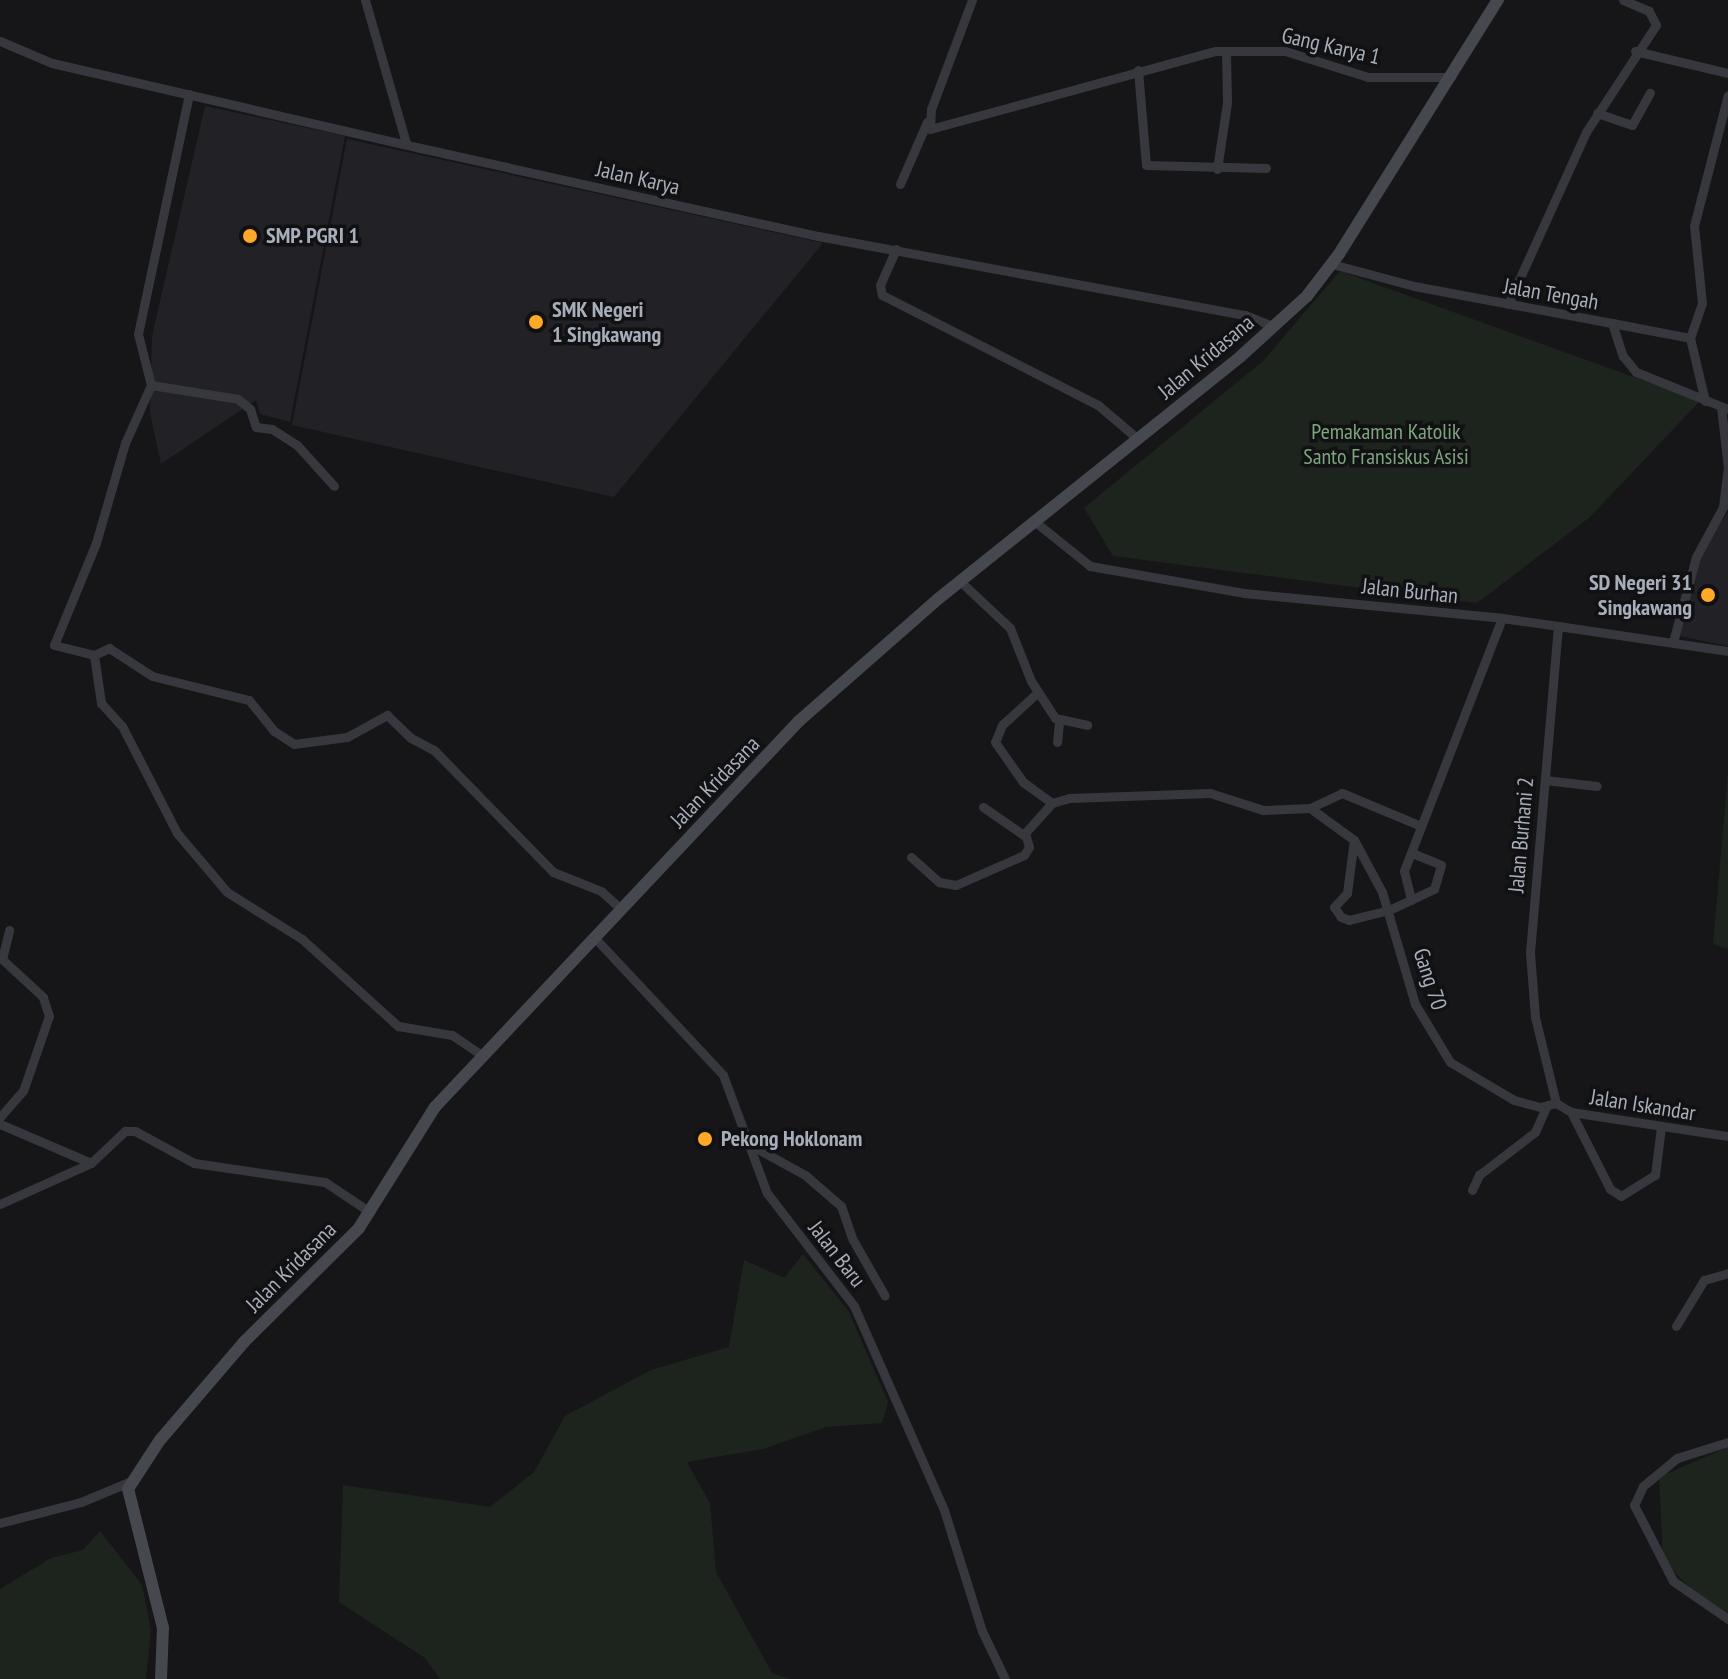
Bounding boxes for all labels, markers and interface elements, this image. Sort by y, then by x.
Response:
street label: Gang Karya 1 [1279,22,1383,70]
street label: Jalan Karya [594,156,682,200]
place label: SMP. PGRI 1 [266,223,360,249]
marker: SMP. PGRI 1 [241,227,259,245]
street label: Jalan Tengah [1501,273,1601,315]
place label: SMK Negeri 1 Singkawang [552,296,661,348]
street label: Jalan Kridasana [1153,309,1259,405]
marker: SMK Negeri 1 Singkawang [527,313,545,331]
park label: Pemakaman Katolik Santo Fransiskus Asisi [1303,418,1469,470]
place label: SD Negeri 31 Singkawang [1589,569,1692,620]
street label: Jalan Burhan [1361,573,1459,609]
marker: SD Negeri 31 Singkawang [1699,586,1717,604]
street label: Jalan Kridasana [665,731,765,833]
street label: Jalan Burhani 2 [1503,776,1539,894]
street label: Gang 70 [1408,945,1452,1013]
street label: Jalan Iskandar [1588,1084,1698,1126]
place label: Pekong Hoklonam [721,1126,862,1152]
marker: Pekong Hoklonam [696,1130,714,1148]
street label: Jalan Kridasana [240,1216,342,1318]
street label: Jalan Baru [803,1216,871,1292]

